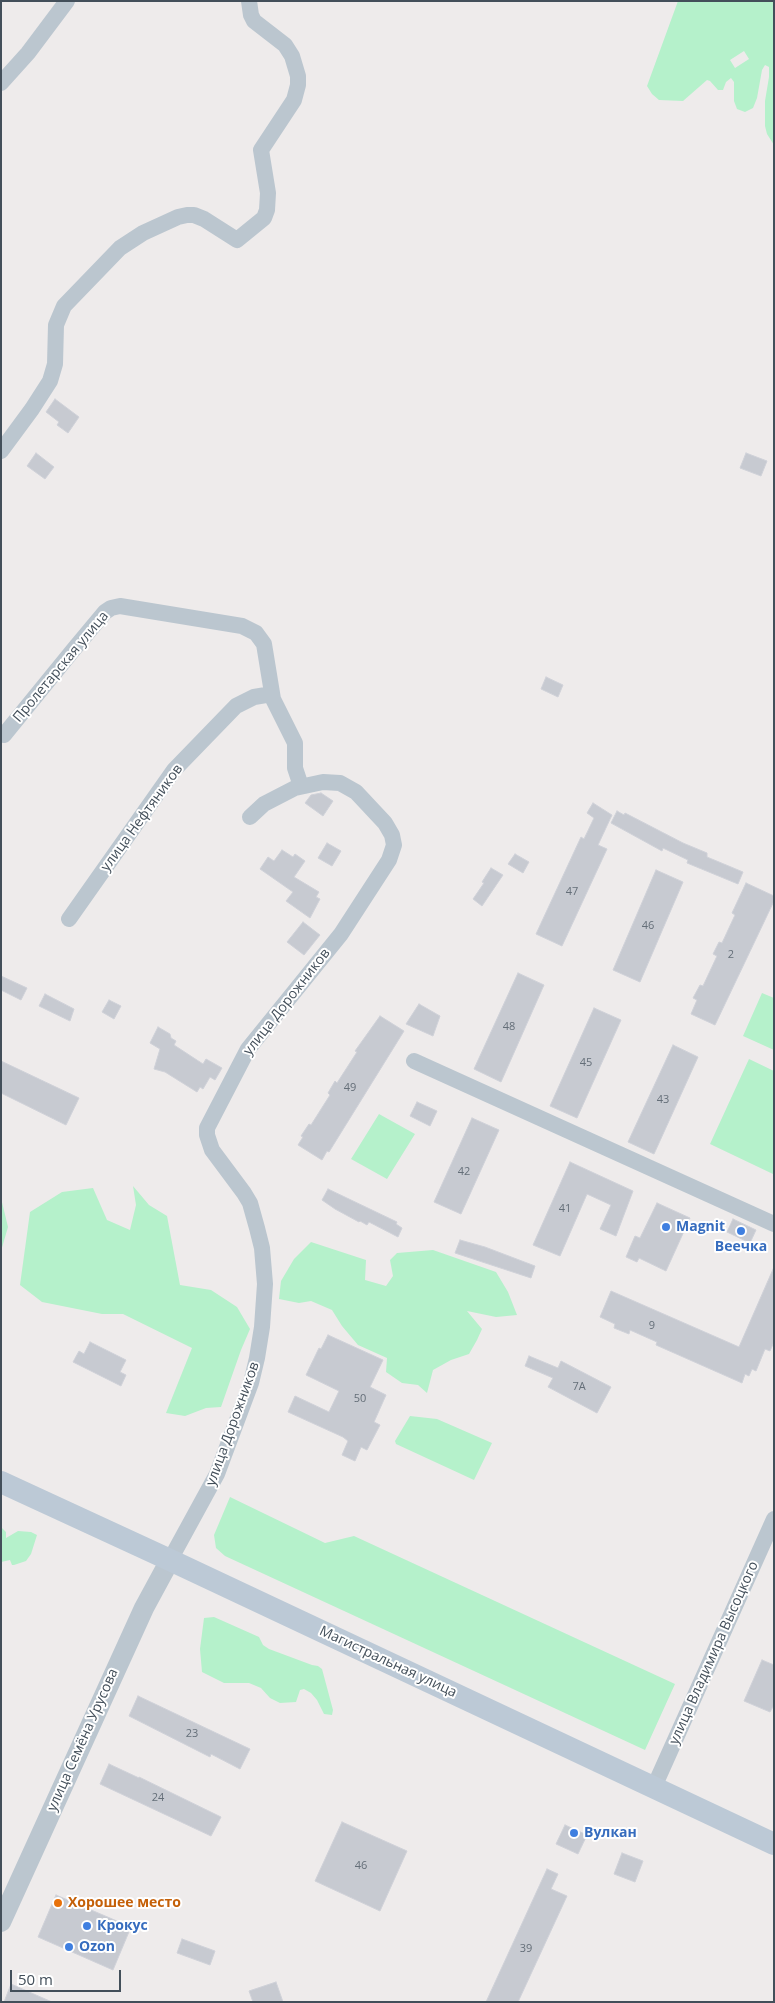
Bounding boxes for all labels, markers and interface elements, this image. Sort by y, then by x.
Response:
street label: Пролетарская улица [10,608,112,726]
street label: улица Нефтяников [98,761,186,875]
house number: 47 [566,885,578,899]
house number: 46 [642,919,654,933]
street label: улица Дорожников [240,945,334,1059]
house number: 2 [728,948,734,962]
house number: 48 [503,1020,515,1034]
house number: 45 [580,1056,592,1070]
house number: 49 [344,1081,356,1095]
house number: 43 [657,1093,669,1107]
house number: 42 [458,1165,470,1179]
house number: 41 [559,1202,571,1216]
place label: Magnit [676,1219,725,1235]
marker: Magnit [660,1221,672,1233]
marker: Веечка [735,1225,747,1237]
place label: Веечка [715,1239,767,1255]
house number: 9 [649,1319,655,1333]
street label: улица Дорожников [203,1360,263,1488]
house number: 7А [572,1380,586,1394]
house number: 50 [354,1392,366,1406]
street label: улица Владимира Высоцкого [666,1559,762,1747]
street label: Магистральная улица [317,1623,459,1701]
street label: улица Семёна Урусова [44,1666,122,1814]
house number: 23 [186,1727,198,1741]
house number: 24 [152,1791,164,1805]
place label: Вулкан [584,1825,637,1841]
marker: Вулкан [568,1827,580,1839]
house number: 46 [355,1859,367,1873]
place label: Хорошее место [68,1895,181,1911]
marker: Хорошее место [52,1897,64,1909]
place label: Крокус [97,1918,148,1934]
marker: Крокус [81,1920,93,1932]
place label: Ozon [79,1939,115,1955]
marker: Ozon [63,1941,75,1953]
house number: 39 [520,1942,532,1956]
scale bar [12,1960,124,1992]
text: 50 m [18,1969,53,1989]

